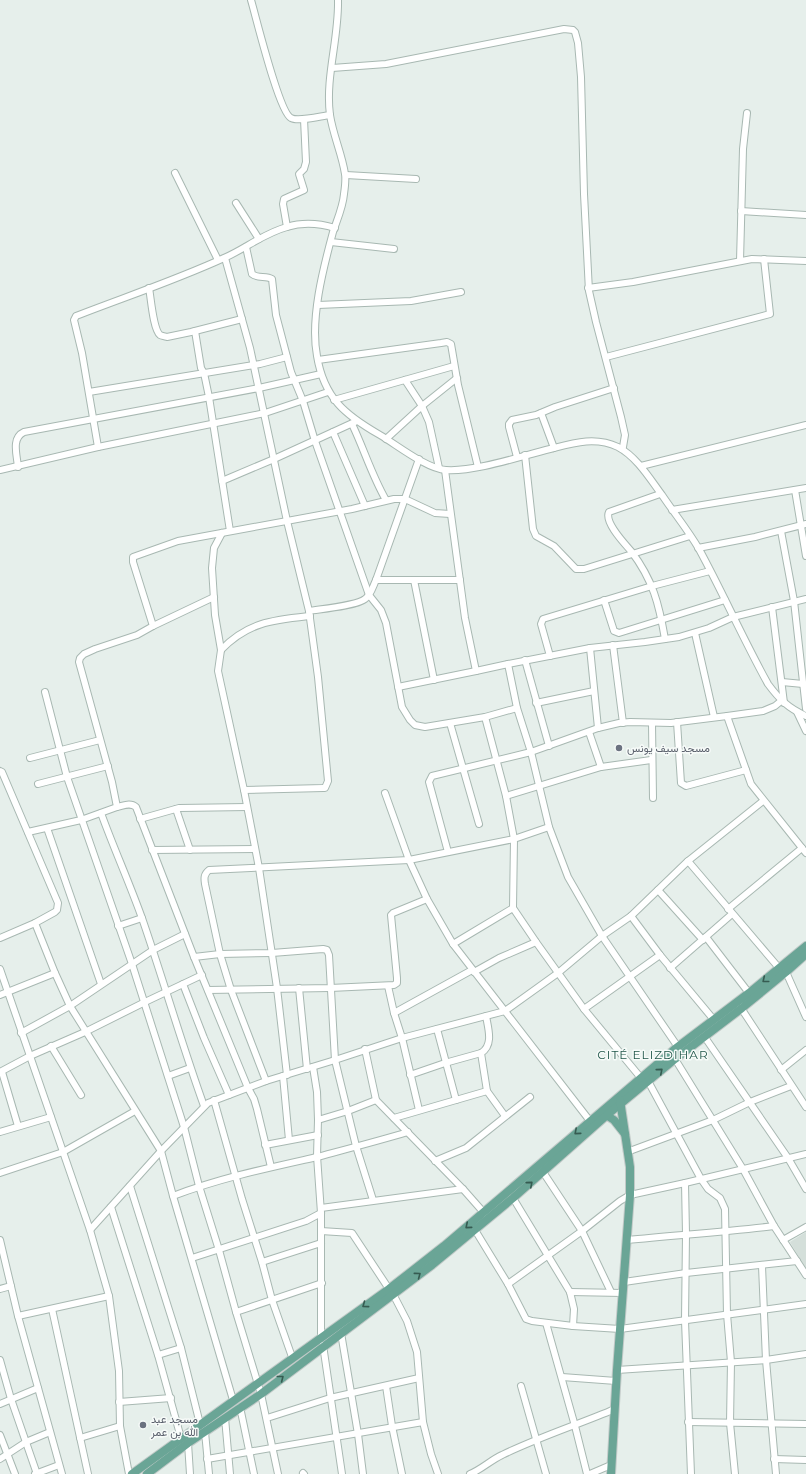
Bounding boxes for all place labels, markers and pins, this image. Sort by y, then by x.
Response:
place label: مسجد سيف يونس [627,741,710,755]
marker: مسجد سيف يونس [614,743,624,753]
place label: مسجد عبد الله بن عمر [150,1412,198,1439]
marker: مسجد عبد الله بن عمر [138,1420,148,1430]

